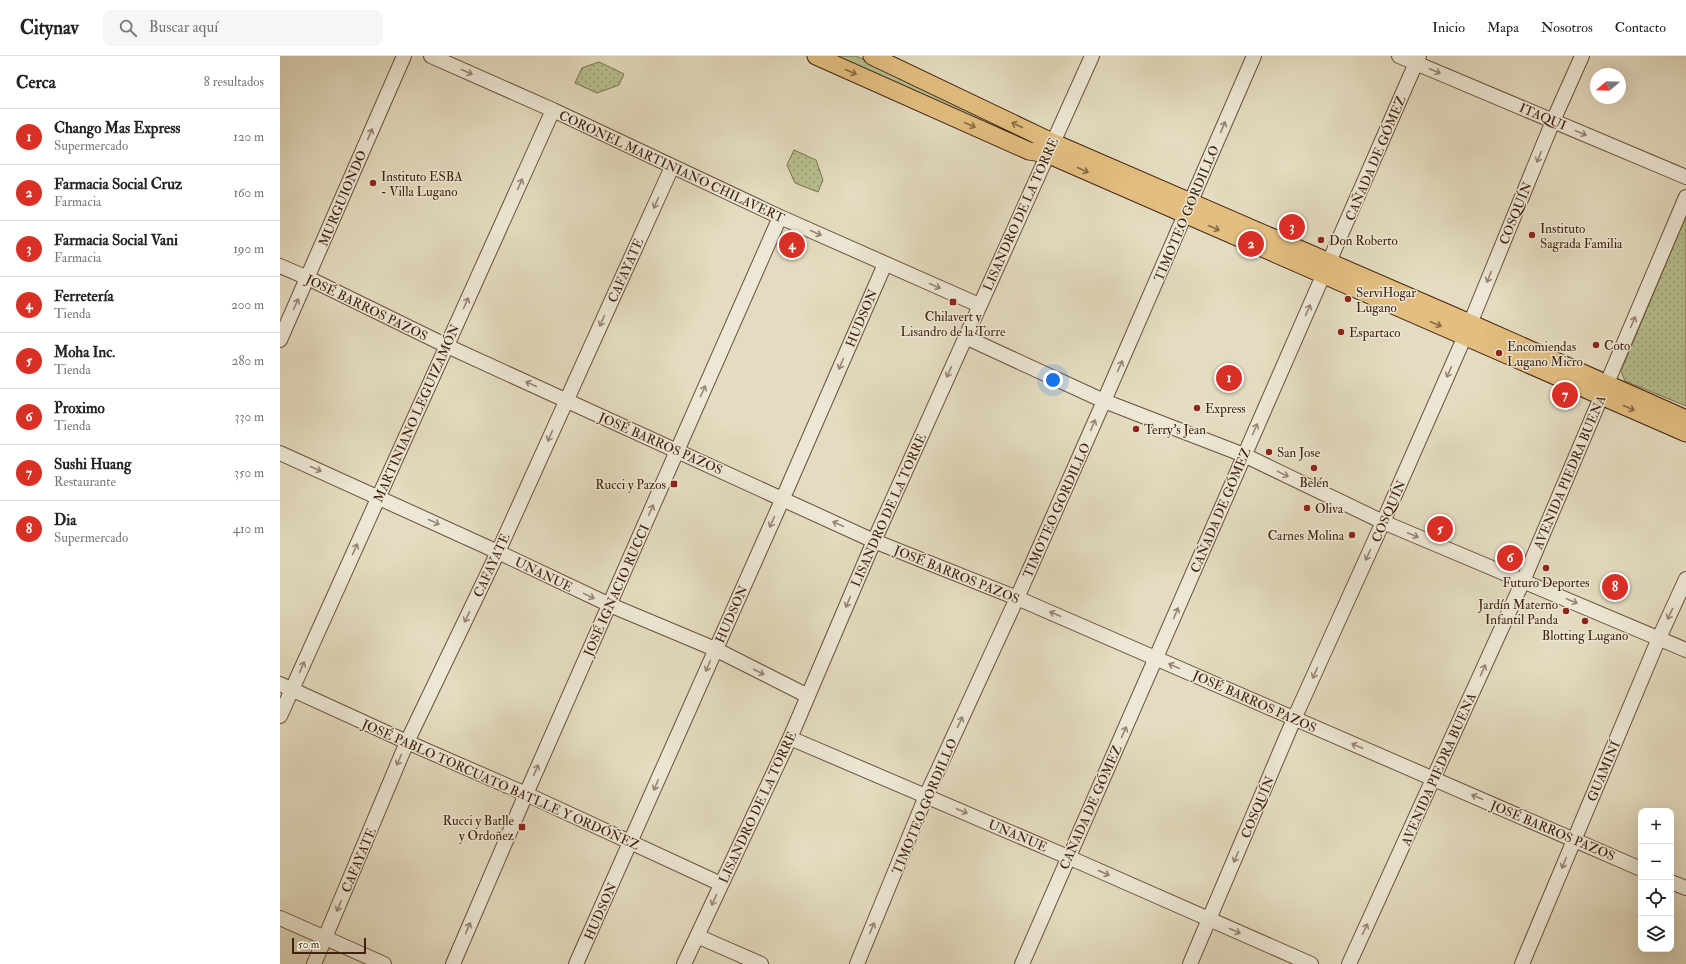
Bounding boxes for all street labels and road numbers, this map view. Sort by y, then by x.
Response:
street label: CAÑADA DE GÓMEZ [1341,93,1410,223]
street label: ITAQUI [1517,100,1569,134]
street label: CORONEL MARTINIANO CHILAVERT [556,107,787,227]
street label: LISANDRO DE LA TORRE [980,135,1062,293]
street label: TIMOTEO GORDILLO [1151,143,1223,284]
street label: MURGUIONDO [315,148,370,249]
street label: COSQUÍN [1495,179,1536,247]
street label: CAFAYATE [605,236,647,305]
street label: JOSÉ BARROS PAZOS [302,270,431,344]
street label: HUDSON [843,287,881,350]
street label: MARTINIANO LEGUIZAMÓN [369,321,464,505]
street label: AVENIDA PIEDRA BUENA [1530,392,1610,553]
street label: JOSÉ BARROS PAZOS [595,408,725,478]
street label: LISANDRO DE LA TORRE [848,431,930,589]
street label: TIMOTEO GORDILLO [1020,440,1094,580]
street label: CAÑADA DE GÓMEZ [1186,445,1255,575]
street label: COSQUÍN [1367,477,1410,545]
street label: JOSÉ IGNACIO RUCCI [579,522,653,660]
street label: CAFAYATE [470,531,514,600]
street label: JOSÉ BARROS PAZOS [891,541,1022,607]
street label: UNANUE [512,554,575,596]
street label: HUDSON [712,583,752,646]
street label: JOSÉ BARROS PAZOS [1189,666,1319,736]
street label: AVENIDA PIEDRA BUENA [1398,690,1480,849]
street label: JOSÉ PABLO TORCUATO BATLLE Y ORDÓÑEZ [359,715,642,854]
street label: LISANDRO DE LA TORRE [716,729,800,886]
street label: TIMOTEO GORDILLO [889,736,961,877]
street label: GUAMINÍ [1583,738,1624,804]
street label: CAÑADA DE GÓMEZ [1055,742,1126,872]
street label: COSQUÍN [1237,773,1278,841]
street label: JOSÉ BARROS PAZOS [1487,796,1618,864]
street label: UNANUE [986,816,1049,855]
street label: CAFAYATE [338,826,380,895]
street label: HUDSON [581,880,621,943]

